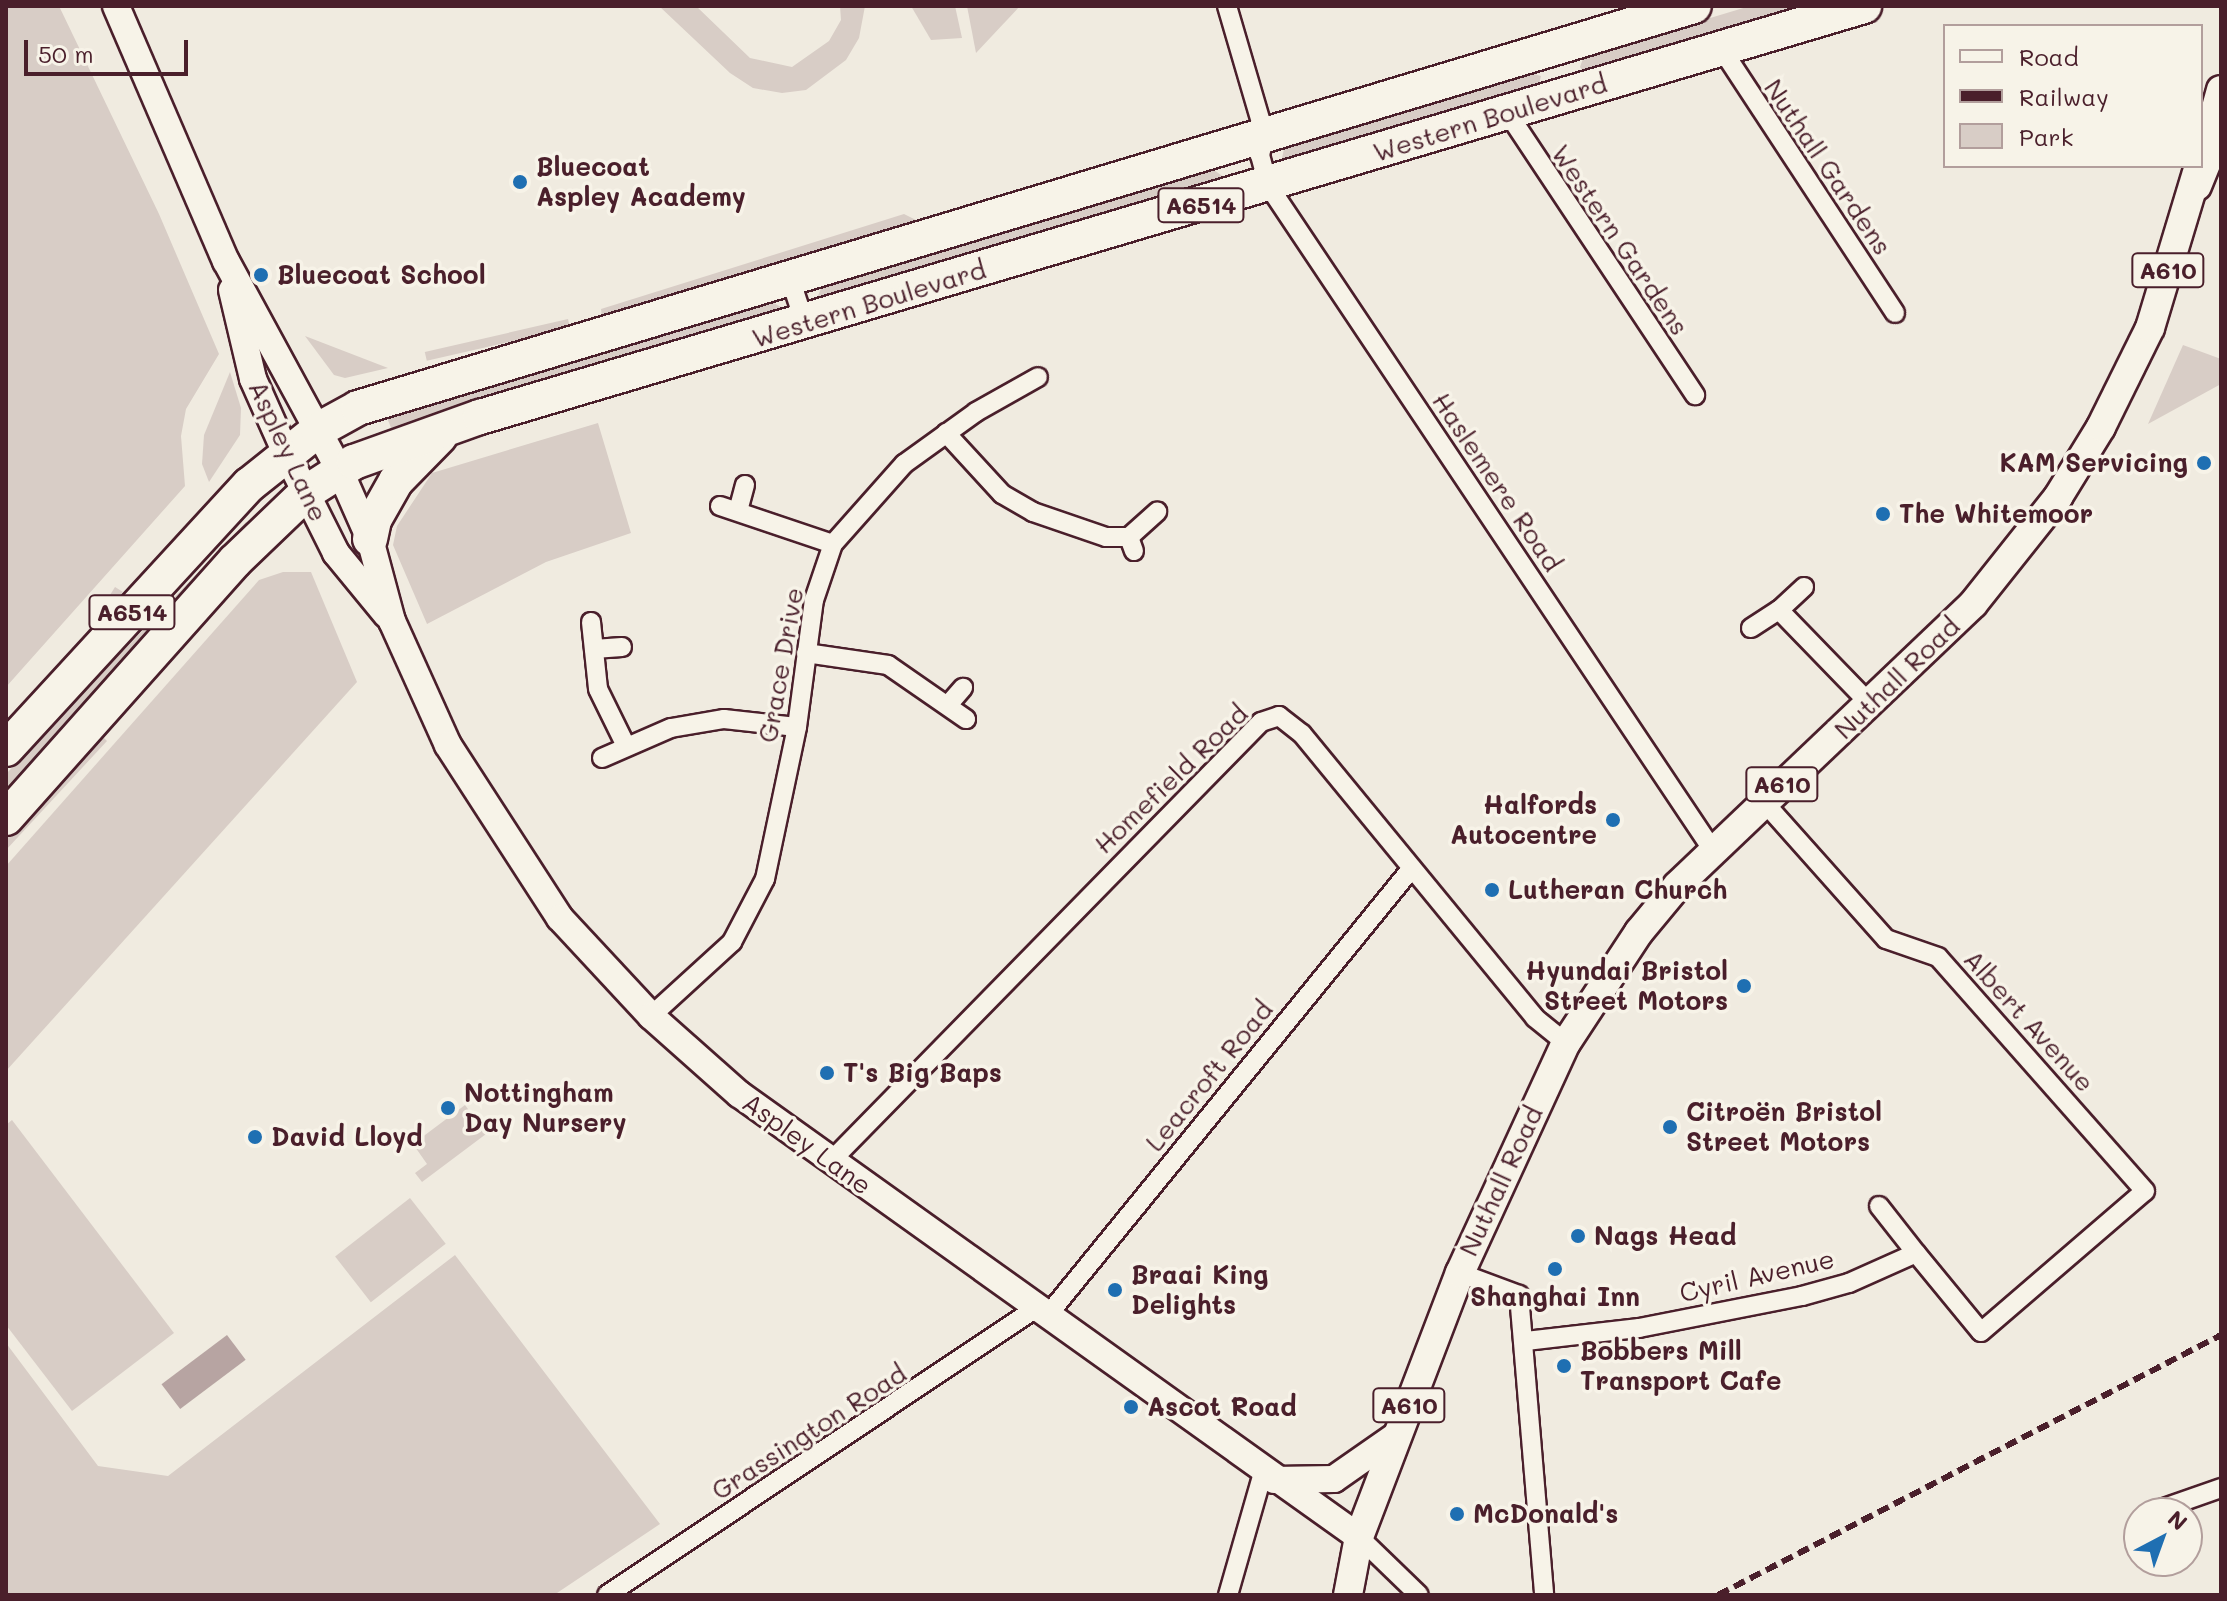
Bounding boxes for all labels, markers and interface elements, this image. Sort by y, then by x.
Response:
scale bar [28,24,192,74]
legend [1943,24,2203,168]
text: 50 m [38,38,94,69]
text: Road [2019,41,2079,72]
street label: Western Boulevard [1369,68,1611,168]
street label: Nuthall Gardens [1758,73,1898,261]
text: Railway [2019,81,2109,112]
text: Park [2019,121,2073,152]
street label: Western Gardens [1545,139,1695,341]
place label: Bluecoat Aspley Academy [536,151,746,212]
marker: Bluecoat Aspley Academy [511,173,529,191]
road number: A6514 [1157,185,1245,225]
road number: A610 [2130,250,2206,290]
street label: Western Boulevard [748,254,990,354]
place label: Bluecoat School [277,259,486,291]
marker: Bluecoat School [252,266,270,284]
street label: Aspley Lane [242,376,334,526]
street label: Haslemere Road [1426,387,1568,577]
place label: KAM Servicing [1999,447,2188,479]
marker: KAM Servicing [2195,454,2213,472]
place label: The Whitemoor [1899,498,2093,530]
marker: The Whitemoor [1874,505,1892,523]
street label: Grace Drive [752,585,810,745]
road number: A6514 [88,592,176,632]
street label: Nuthall Road [1828,611,1966,745]
street label: Homefield Road [1088,698,1254,860]
road number: A610 [1744,764,1820,804]
place label: Halfords Autocentre [1450,789,1597,850]
marker: Halfords Autocentre [1604,811,1622,829]
place label: Lutheran Church [1508,874,1727,906]
marker: Lutheran Church [1483,881,1501,899]
street label: Albert Avenue [1957,944,2101,1098]
place label: Hyundai Bristol Street Motors [1525,955,1728,1016]
marker: Hyundai Bristol Street Motors [1735,977,1753,995]
street label: Leacroft Road [1139,995,1279,1157]
place label: T's Big Baps [843,1057,1002,1089]
marker: T's Big Baps [818,1064,836,1082]
place label: Nottingham Day Nursery [464,1077,626,1138]
street label: Aspley Lane [737,1087,877,1201]
place label: Citroën Bristol Street Motors [1686,1096,1882,1158]
marker: Nottingham Day Nursery [439,1099,457,1117]
street label: Nuthall Road [1453,1101,1549,1261]
marker: Citroën Bristol Street Motors [1661,1118,1679,1136]
place label: David Lloyd [271,1121,423,1153]
marker: David Lloyd [246,1128,264,1146]
place label: Nags Head [1594,1220,1737,1252]
marker: Nags Head [1569,1227,1587,1245]
street label: Cyril Avenue [1677,1243,1837,1309]
place label: Braai King Delights [1131,1259,1268,1320]
marker: Shanghai Inn [1546,1260,1564,1278]
marker: Braai King Delights [1106,1281,1124,1299]
place label: Shanghai Inn [1470,1281,1640,1313]
place label: Bobbers Mill Transport Cafe [1580,1335,1781,1396]
street label: Grassington Road [706,1357,912,1507]
marker: Bobbers Mill Transport Cafe [1555,1357,1573,1375]
road number: A610 [1371,1385,1447,1425]
place label: Ascot Road [1147,1391,1297,1423]
marker: Ascot Road [1122,1398,1140,1416]
north arrow [2123,1497,2203,1577]
place label: McDonald's [1473,1498,1618,1530]
text: N [2162,1504,2194,1536]
marker: McDonald's [1448,1505,1466,1523]

